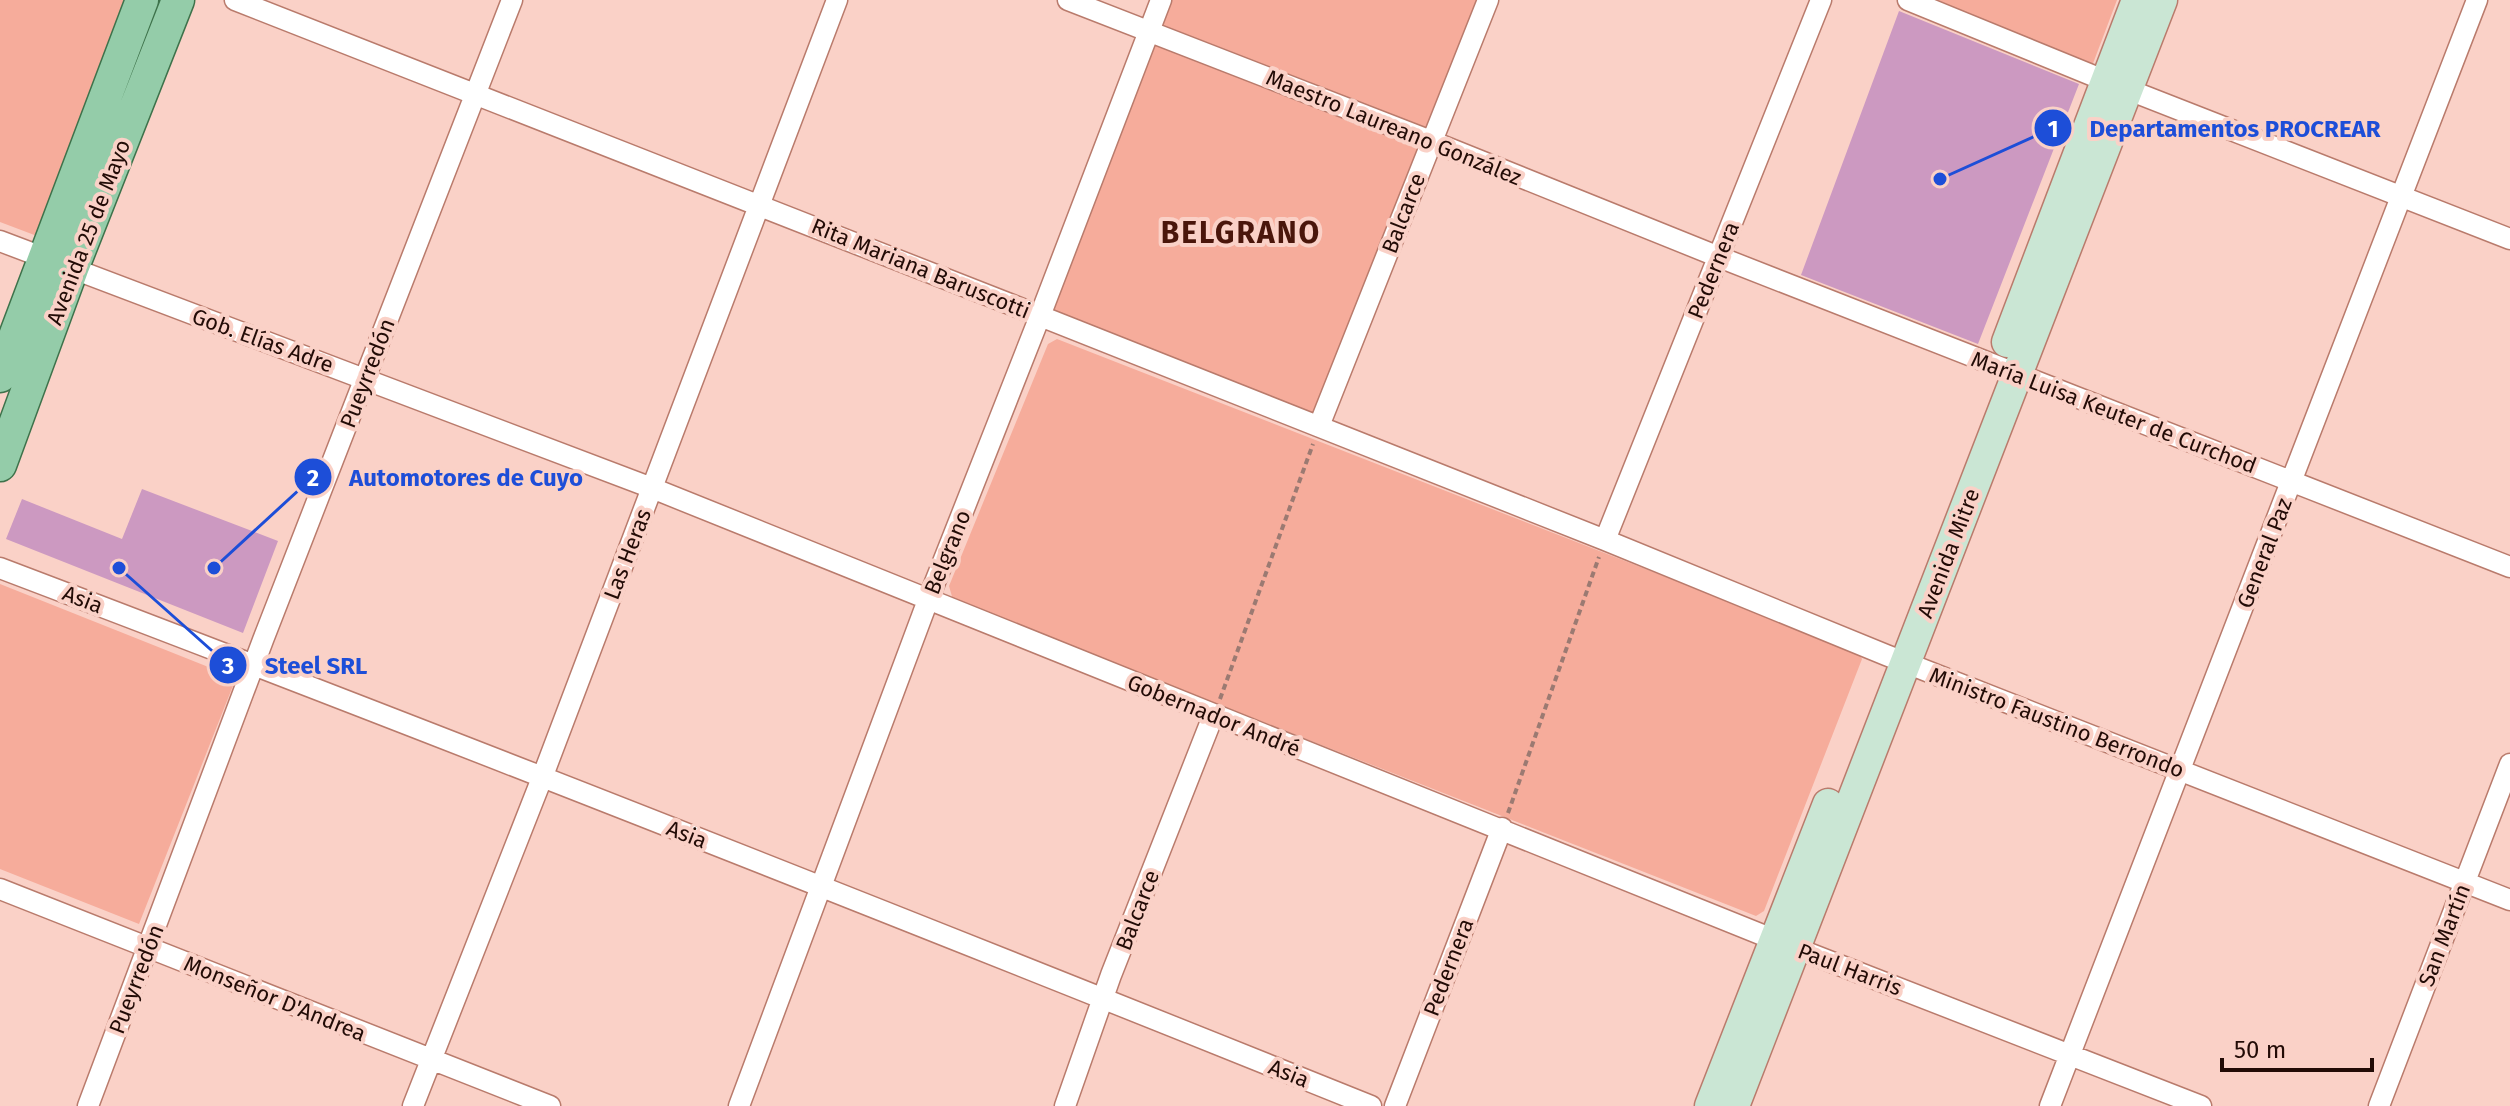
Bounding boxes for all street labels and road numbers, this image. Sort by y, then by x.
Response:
street label: Maestro Laureano González [1262,64,1525,191]
street label: Avenida 25 de Mayo [41,136,136,329]
street label: Balcarce [1376,169,1431,257]
street label: Rita Mariana Baruscotti [808,212,1034,325]
street label: Pedernera [1682,218,1745,323]
street label: Gob. Elías Adre [188,302,337,379]
street label: Pueyrredón [334,315,401,432]
street label: María Luisa Keuter de Curchod [1967,345,2260,479]
street label: Avenida Mitre [1911,485,1986,622]
street label: General Paz [2231,494,2298,612]
street label: Las Heras [598,505,657,604]
street label: Belgrano [918,506,977,598]
street label: Asia [59,580,107,619]
street label: Ministro Faustino Berrondo [1926,661,2188,784]
street label: Gobernador André [1123,668,1304,762]
street label: Asia [663,815,711,854]
street label: Balcarce [1110,866,1165,954]
street label: San Martín [2413,880,2476,990]
street label: Pedernera [1418,915,1479,1020]
street label: Pueyrredón [103,921,170,1038]
street label: Paul Harris [1794,937,1906,1002]
street label: Monseñor D'Andrea [180,950,370,1047]
street label: Asia [1265,1053,1313,1094]

